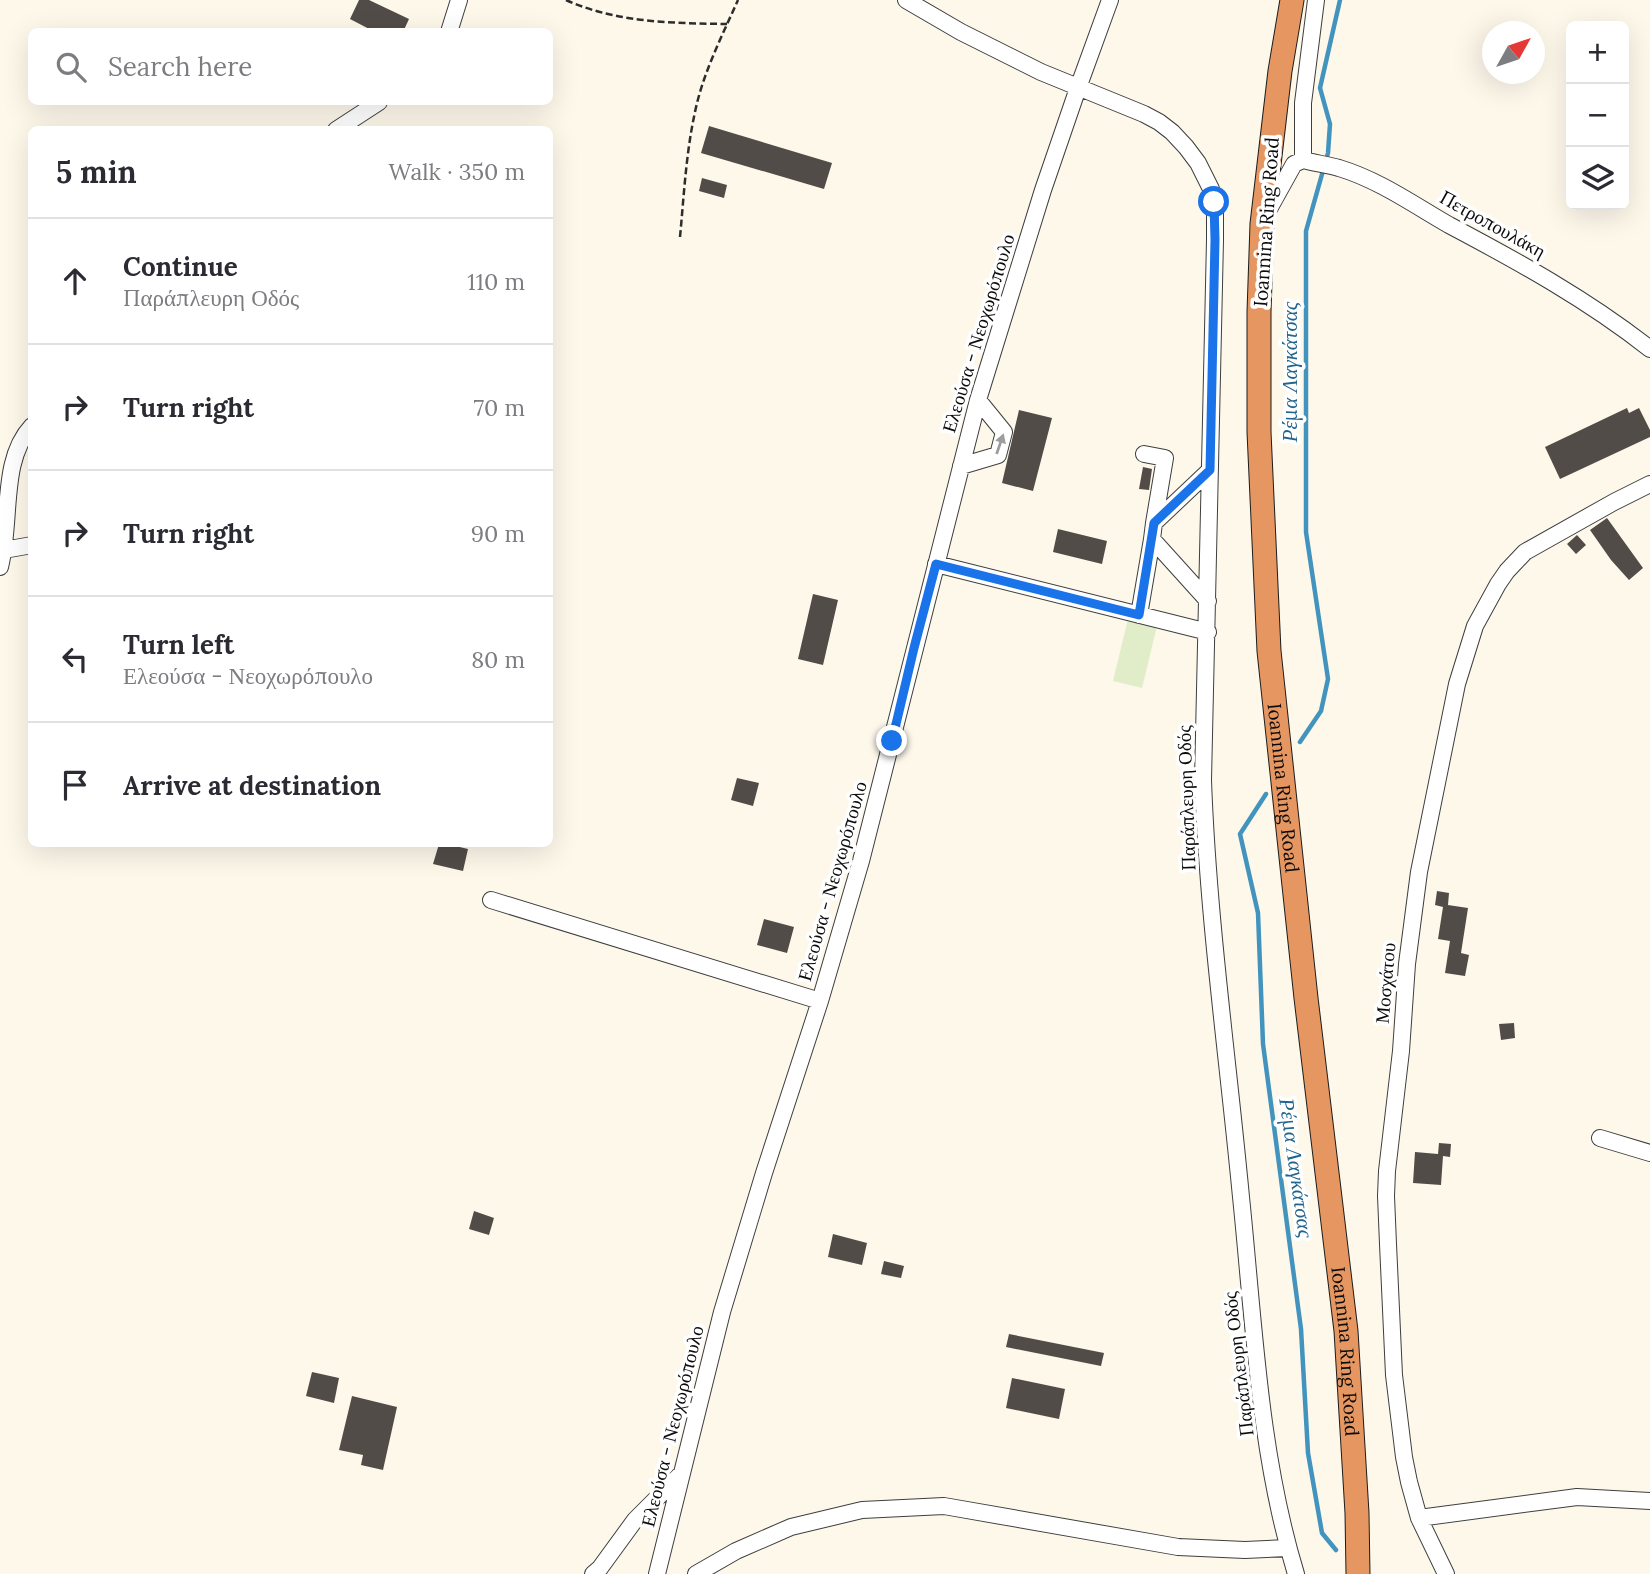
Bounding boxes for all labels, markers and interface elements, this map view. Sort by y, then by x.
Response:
north arrow [1482,21,1545,84]
map controls [1566,21,1629,210]
button: + [1566,21,1629,84]
search box [28,28,553,105]
icon: search [52,48,90,86]
text: Search here [108,50,252,83]
button: − [1566,84,1629,147]
street label: Ioannina Ring Road [1248,136,1284,308]
button: layers [1566,147,1629,210]
text: 5 min [56,153,137,191]
text: Walk · 350 m [388,157,525,186]
street label: Πετροπουλάκη [1436,185,1550,263]
route start [1198,186,1229,217]
street label: Ελεούσα - Νεοχωρόπουλο [936,231,1020,435]
text: Continue [123,250,238,283]
icon: ahead [56,262,94,300]
text: 110 m [467,267,525,296]
text: Παράπλευρη Οδός [123,283,299,312]
water label: Ρέμα Λαγκάτσας [1276,301,1303,443]
icon: right [56,388,94,426]
text: Turn right [123,391,254,424]
text: 70 m [474,393,525,422]
one-way arrow [995,433,1006,454]
icon: right [56,514,94,552]
text: Turn right [123,517,254,550]
text: 90 m [471,519,525,548]
text: Turn left [123,628,234,661]
icon: left [56,640,94,678]
text: 80 m [471,645,525,674]
text: Ελεούσα - Νεοχωρόπουλο [123,661,373,690]
street label: Ioannina Ring Road [1263,702,1305,874]
street label: Παράπλευρη Οδός [1171,724,1201,871]
route end [876,725,907,756]
icon: arrive [56,766,94,804]
text: Arrive at destination [123,769,381,802]
street label: Ελεούσα - Νεοχωρόπουλο [792,778,872,984]
street label: Μοσχάτου [1370,942,1400,1024]
water label: Ρέμα Λαγκάτσας [1273,1095,1320,1240]
street label: Ioannina Ring Road [1326,1265,1364,1437]
street label: Παράπλευρη Οδός [1217,1290,1259,1438]
street label: Ελεούσα - Νεοχωρόπουλο [635,1323,709,1529]

